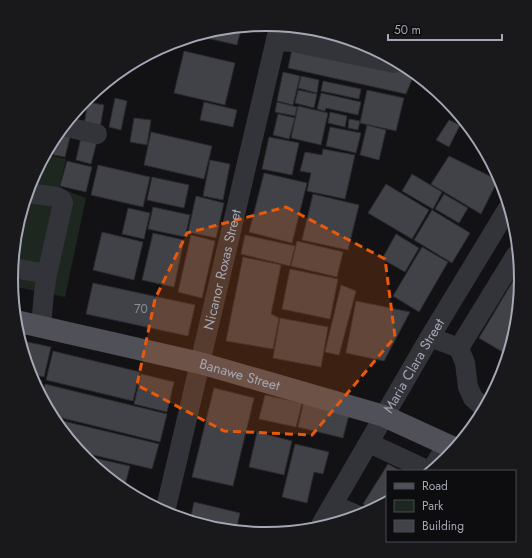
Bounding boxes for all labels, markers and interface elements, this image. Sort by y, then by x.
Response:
scale bar [388,16,502,42]
text: 50 m [394,21,421,39]
street label: Nicanor Roxas Street [198,207,246,332]
house number: 70 [134,300,148,318]
street label: Maria Clara Street [378,314,449,417]
street label: Banawe Street [197,353,283,396]
legend [386,470,516,542]
text: Road [422,477,448,495]
text: Park [422,497,444,515]
text: Building [422,517,464,535]

